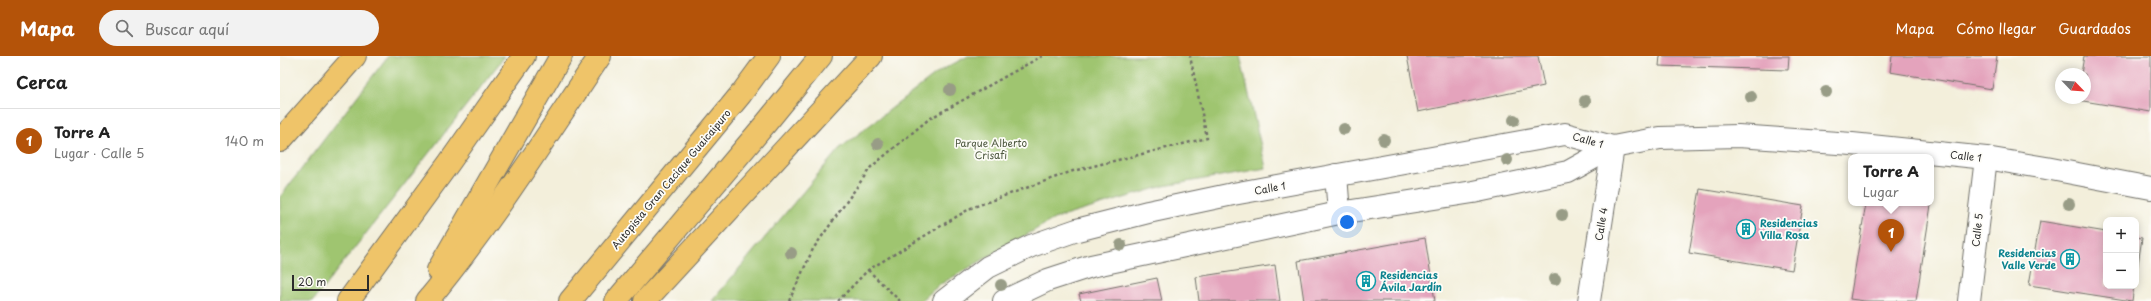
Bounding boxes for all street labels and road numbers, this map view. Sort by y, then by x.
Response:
street label: Autopista Gran Cacique Guaicaipuro [608,105,735,252]
street label: Calle 1 [1571,128,1605,151]
street label: Calle 1 [1950,146,1983,165]
street label: Calle 1 [1253,177,1287,198]
street label: Calle 4 [1590,206,1611,242]
street label: Calle 5 [1967,212,1986,247]

